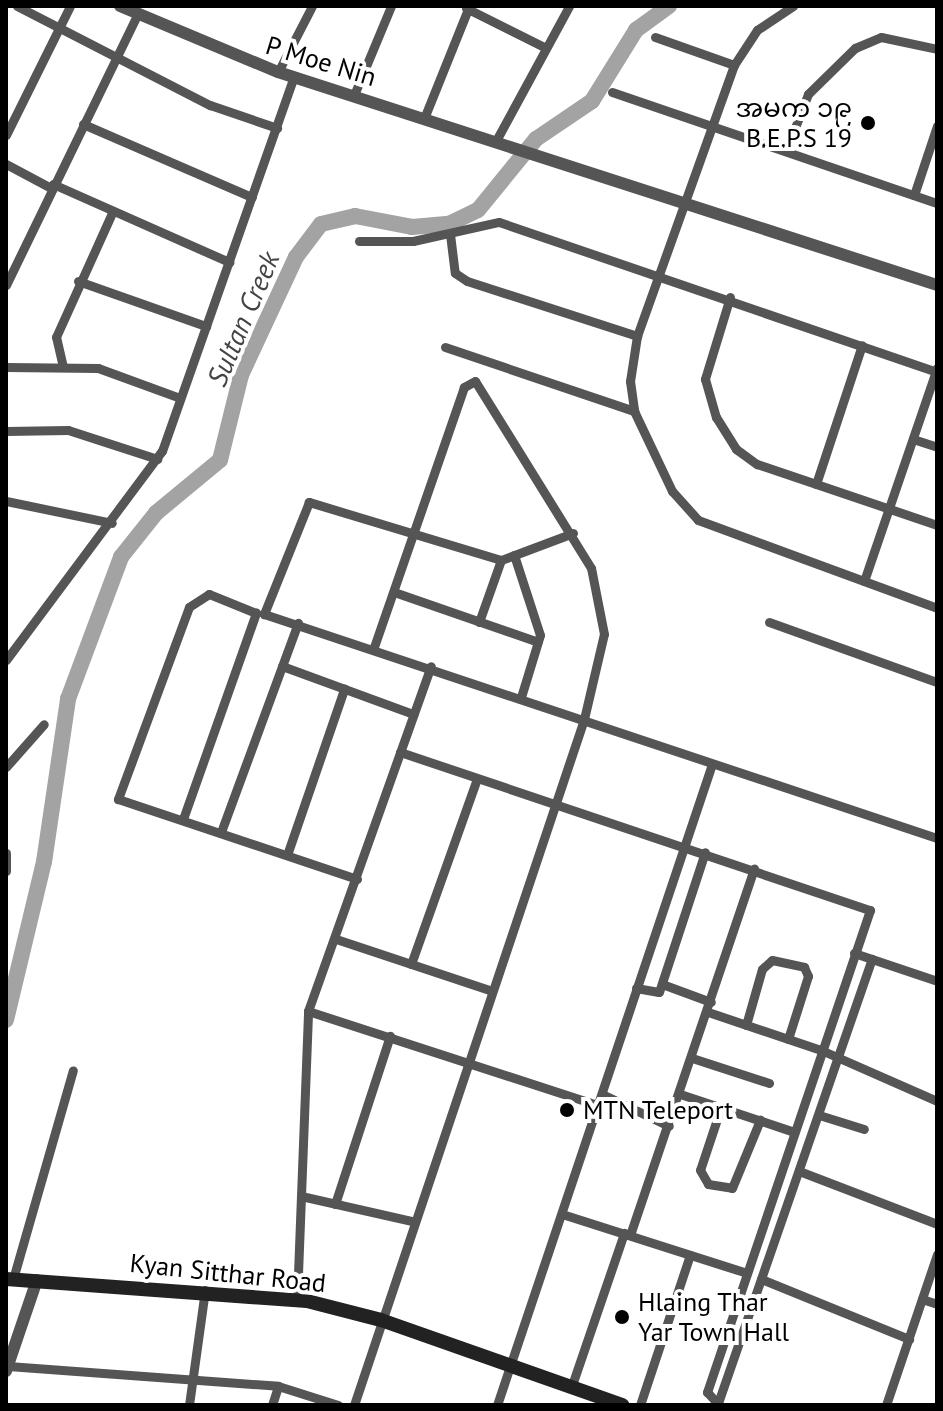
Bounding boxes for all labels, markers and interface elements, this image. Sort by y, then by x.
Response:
street label: P Moe Nin [262,29,380,93]
place label: အမက ၁၉ B.E.P.S 19 [736,92,852,154]
marker: အမက ၁၉ B.E.P.S 19 [859,114,877,132]
water label: Sultan Creek [200,247,286,391]
place label: MTN Teleport [583,1094,734,1126]
marker: MTN Teleport [558,1101,576,1119]
street label: Kyan Sitthar Road [128,1247,328,1299]
place label: Hlaing Thar Yar Town Hall [638,1286,790,1348]
marker: Hlaing Thar Yar Town Hall [613,1308,631,1326]

